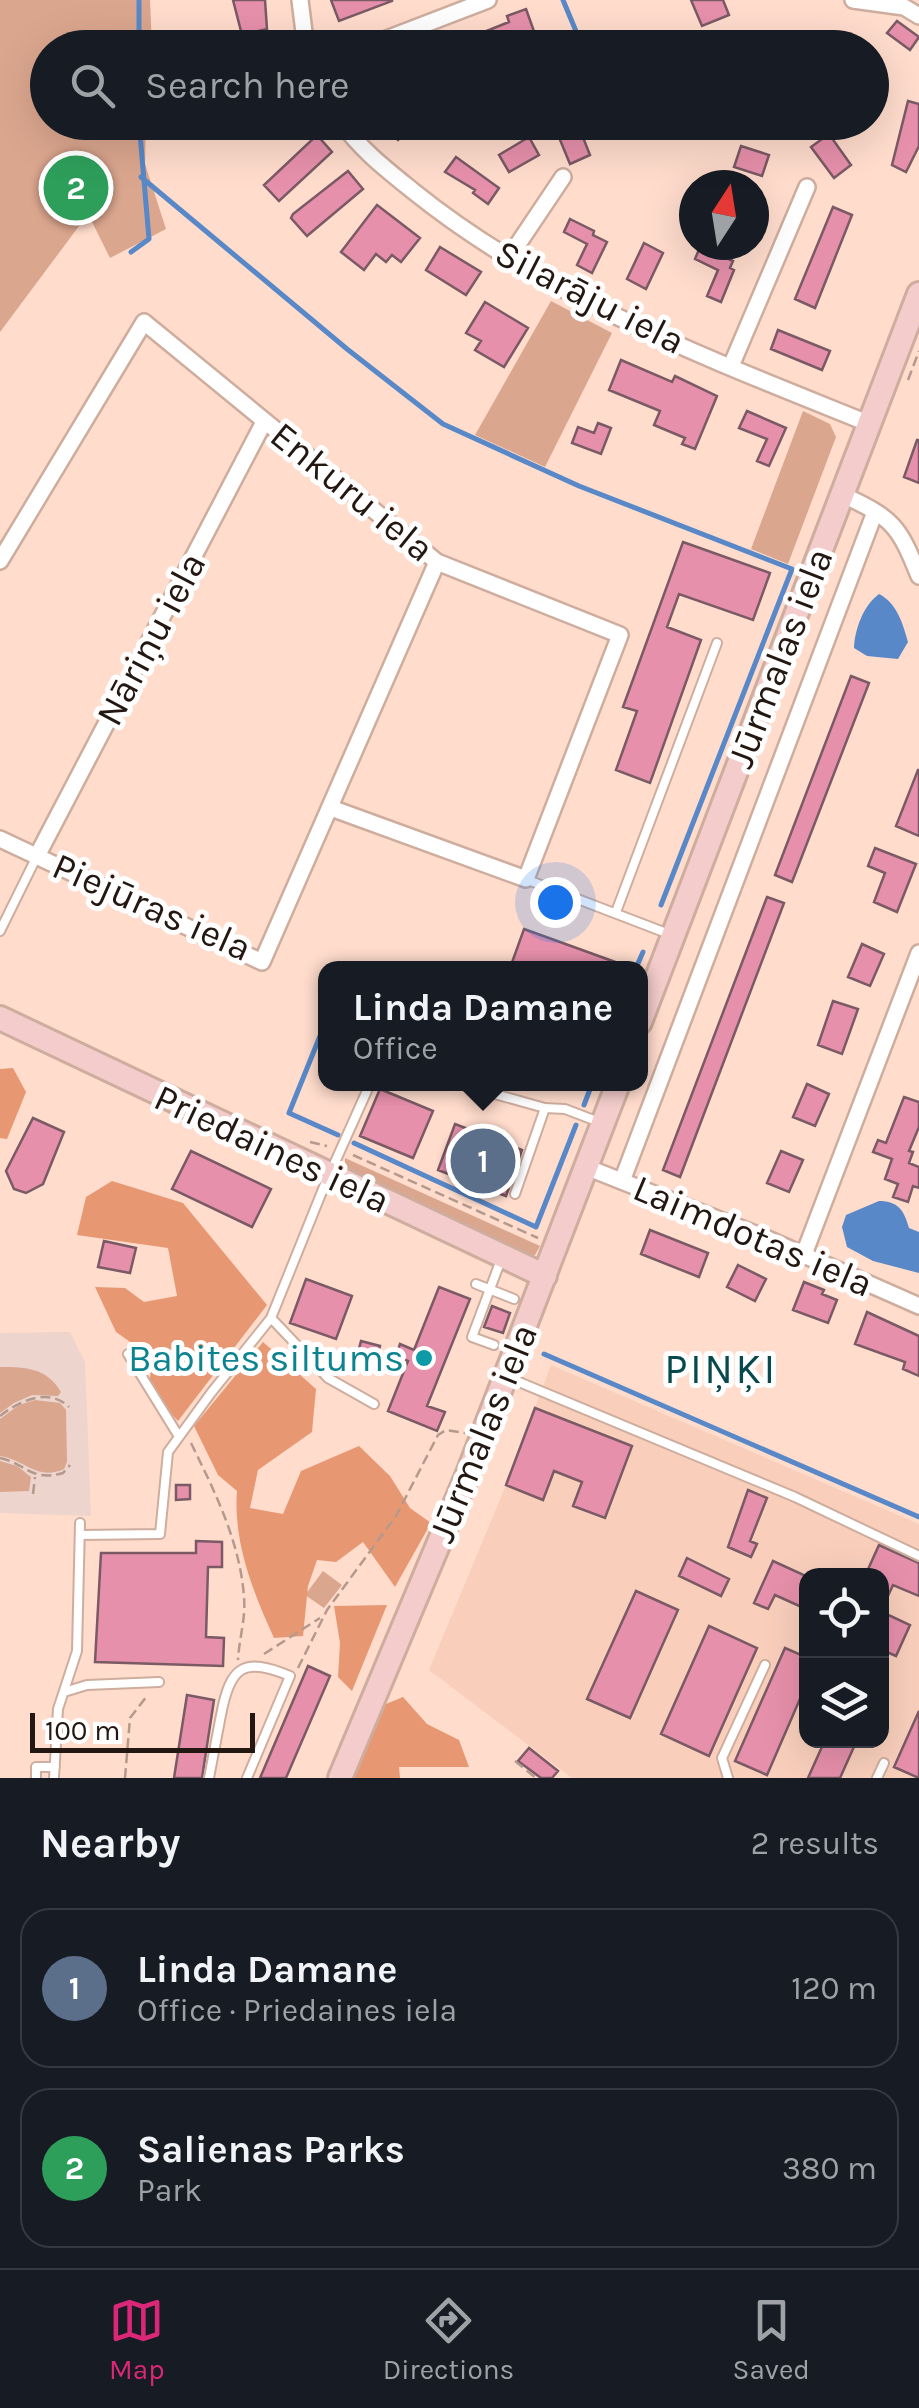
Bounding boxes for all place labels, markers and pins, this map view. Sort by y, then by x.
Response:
pin: 2 [44,150,108,226]
pin: 1 [450,1124,516,1198]
place label: Babites siltums [128,1336,404,1381]
marker: Babites siltums [413,1347,435,1369]

